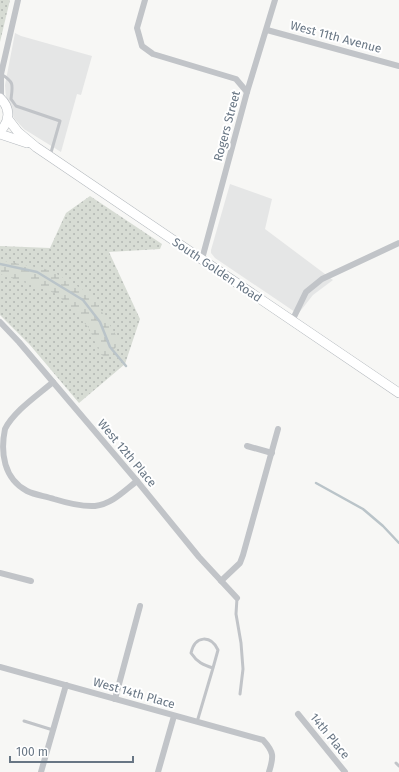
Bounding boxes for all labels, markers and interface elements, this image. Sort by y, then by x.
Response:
street label: West 11th Avenue [289,18,383,56]
street label: Rogers Street [211,89,243,163]
street label: South Golden Road [170,235,264,305]
street label: West 12th Place [95,416,159,490]
street label: West 14th Place [91,675,177,711]
street label: 14th Place [307,710,353,762]
scale bar [10,738,133,764]
text: 100 m [16,745,48,759]

